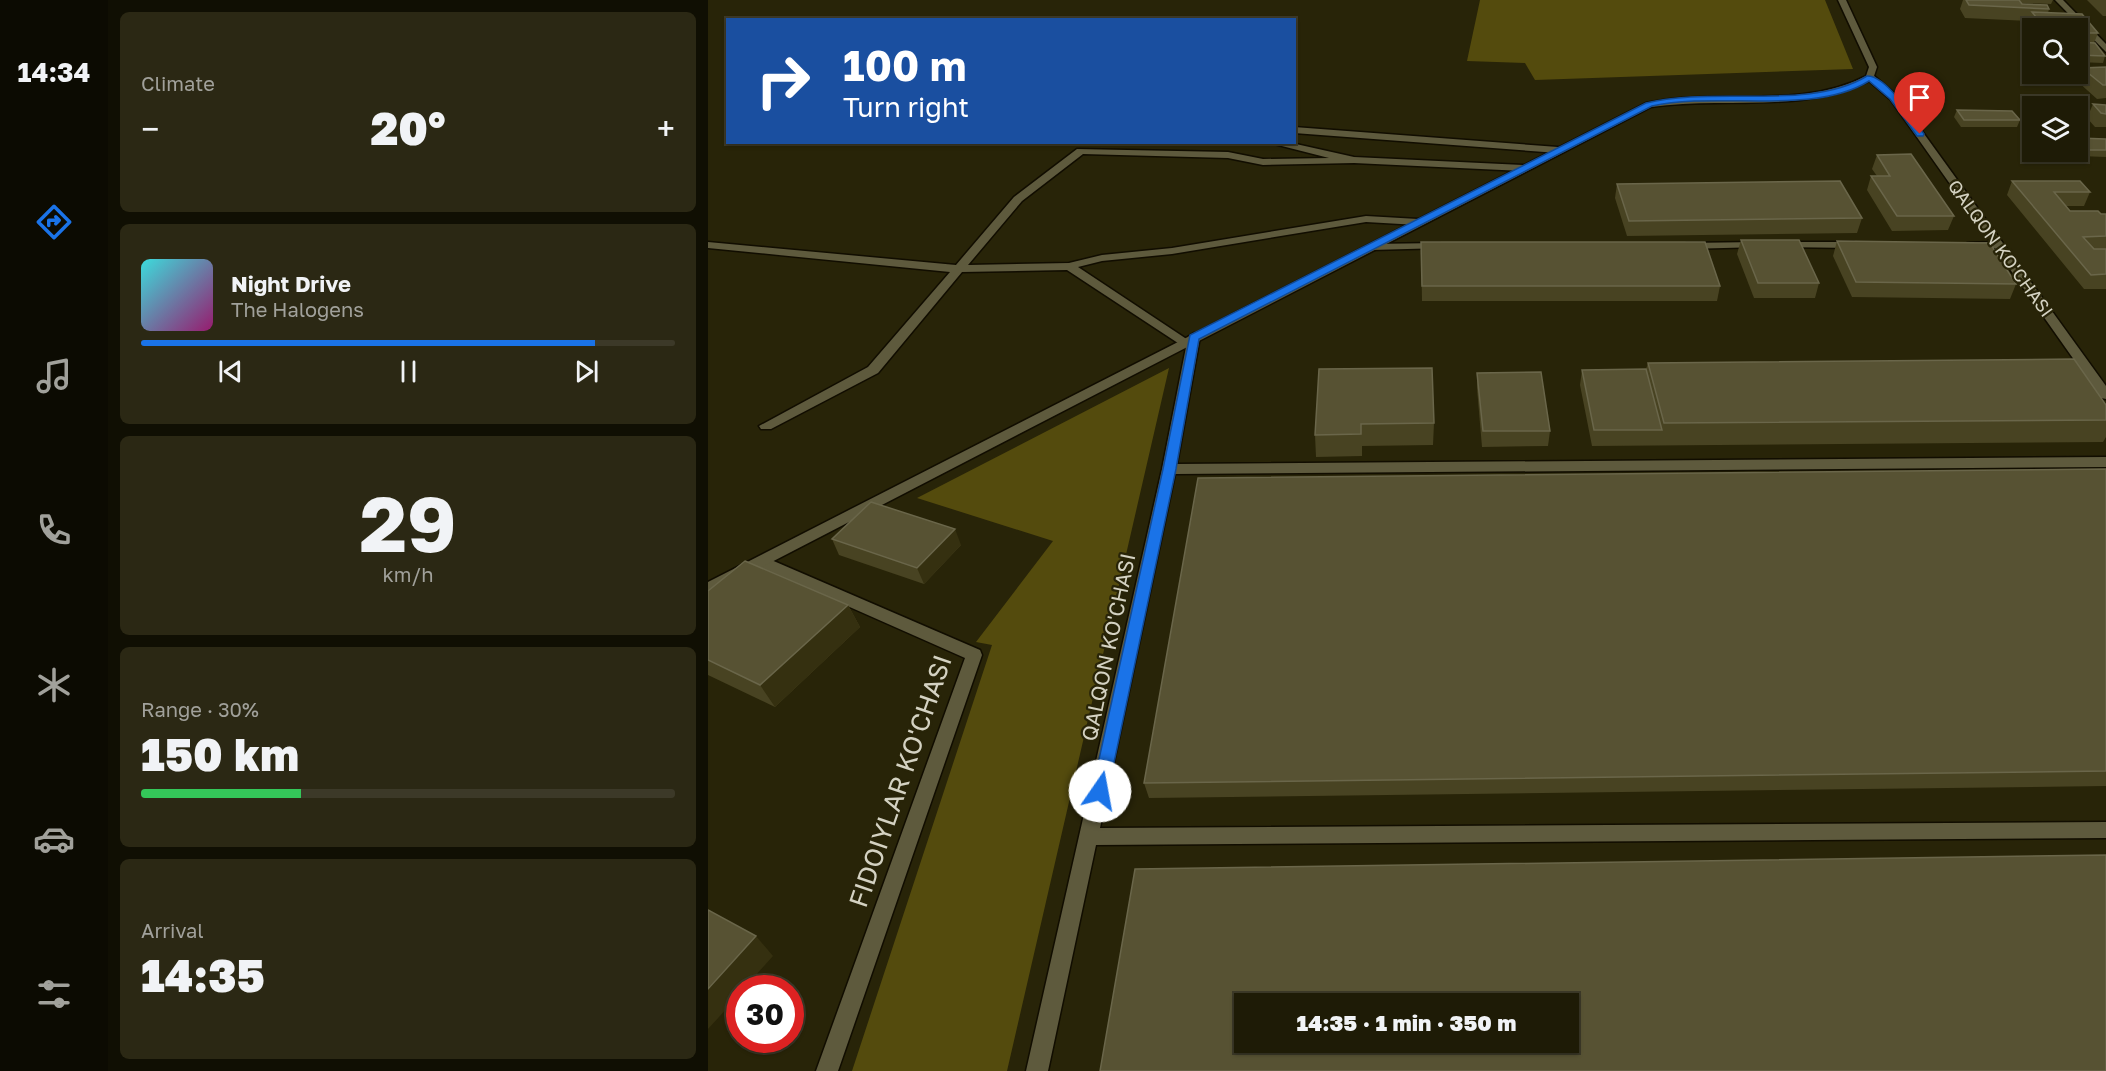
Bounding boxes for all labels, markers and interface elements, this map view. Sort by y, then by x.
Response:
map controls [2022,18,2088,162]
button: search [2022,18,2088,84]
text: 100 m [843,40,966,90]
icon: right [744,42,822,120]
text: 14:34 [18,56,90,88]
text: Climate [141,71,215,95]
pin [1894,72,1945,134]
icon: arrive [1903,81,1936,114]
text: Turn right [843,91,969,123]
button: layers [2022,96,2088,162]
text: 20° [370,101,446,155]
text: − [141,109,159,148]
text: + [657,109,675,148]
street label: QALQON KO'CHASI [1944,175,2058,321]
icon: directions [33,201,75,243]
text: Night Drive [231,270,351,297]
text: The Halogens [231,297,364,321]
icon: music [33,355,75,397]
icon: previous [214,355,247,388]
icon: pause [392,355,425,388]
icon: next [570,355,603,388]
text: 29 [359,476,457,569]
icon: phone [33,509,75,551]
street label: QALQON KO'CHASI [1075,551,1141,743]
text: km/h [383,562,433,586]
street label: FIDOIYLAR KO'CHASI [842,651,958,911]
icon: climate [33,664,75,706]
text: Range · 30% [141,697,259,721]
text: 150 km [141,727,299,781]
position arrow [1068,759,1132,823]
icon: car [33,818,75,860]
text: Arrival [141,918,204,942]
text: 14:35 [141,948,265,1002]
icon: filters [33,973,75,1015]
speed limit sign: 30 [726,975,804,1053]
text: 14:35 · 1 min · 350 m [1297,1009,1516,1036]

